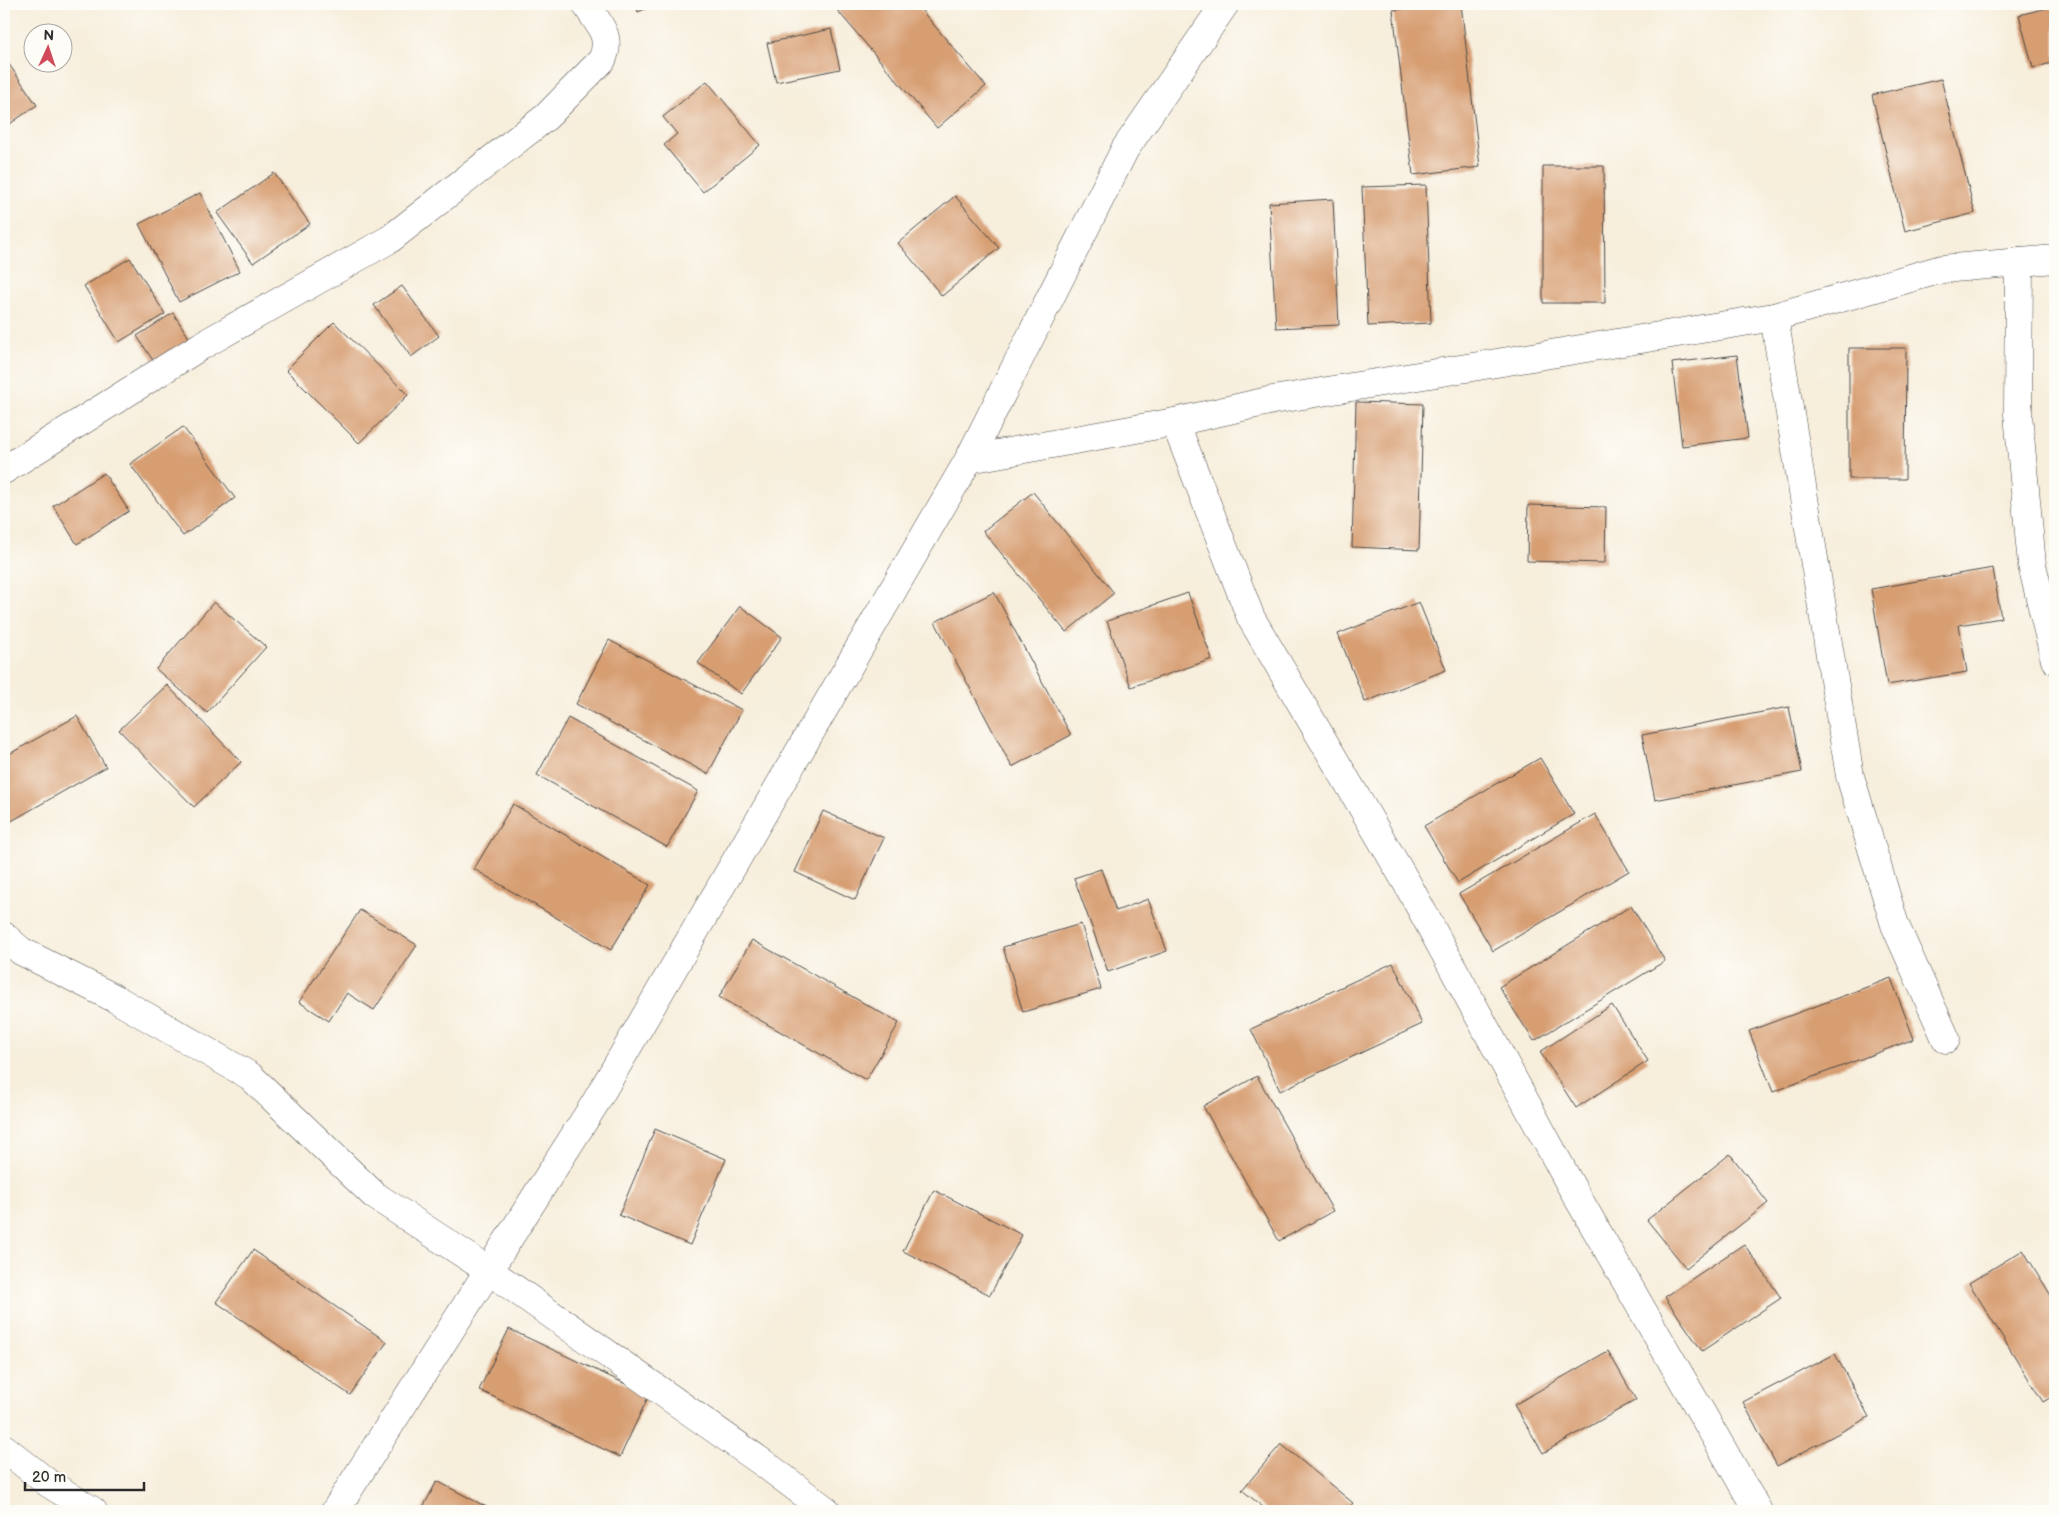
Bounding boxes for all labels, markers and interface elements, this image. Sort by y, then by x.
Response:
north arrow [22,22,72,72]
text: N [43,27,54,44]
scale bar [25,1460,144,1492]
text: 20 m [32,1468,66,1487]

